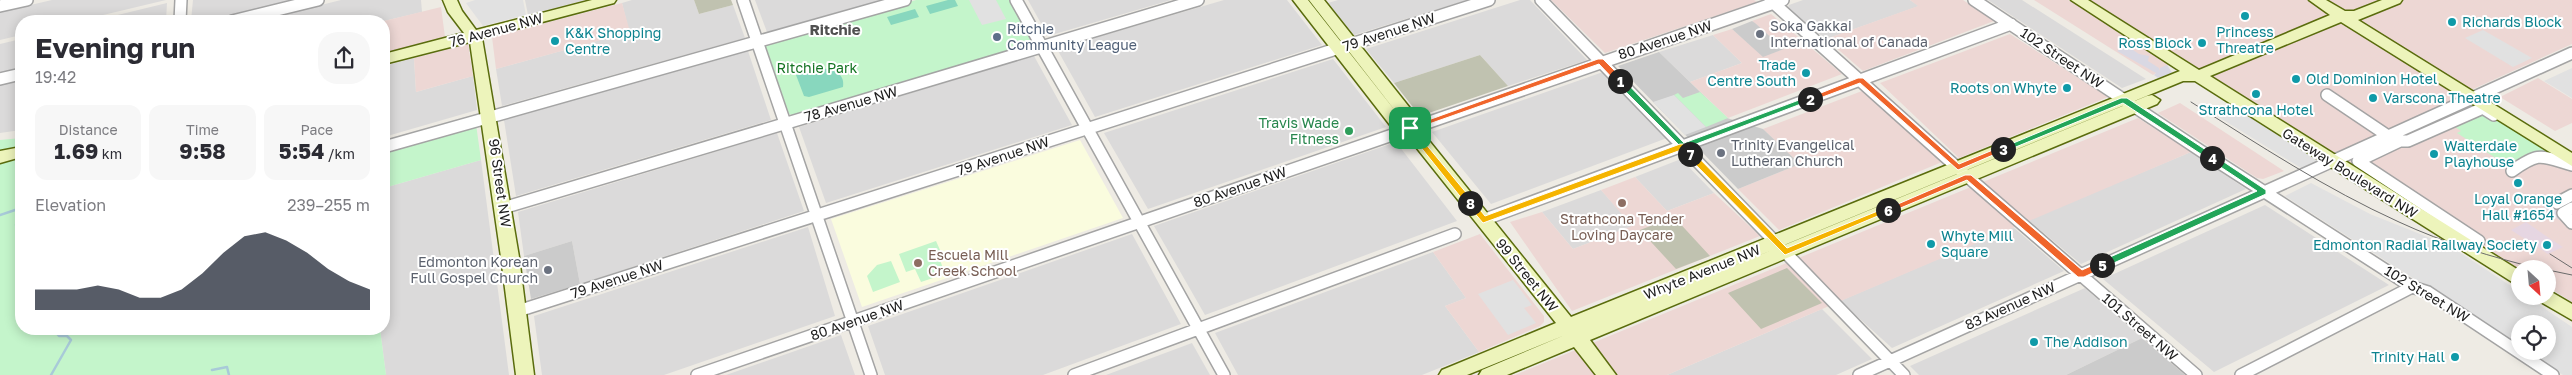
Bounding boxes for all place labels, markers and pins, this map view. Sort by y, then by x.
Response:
marker: Princess Threatre [2239,10,2251,22]
place label: Richards Block [2462,13,2562,30]
marker: Richards Block [2446,16,2458,28]
place label: Soka Gakkai International of Canada [1770,17,1928,50]
place label: Ritchie Community League [1007,20,1137,53]
place label: Princess Threatre [2216,23,2274,56]
place label: K&K Shopping Centre [565,24,661,57]
marker: Soka Gakkai International of Canada [1754,28,1766,40]
marker: Ritchie Community League [991,31,1003,43]
place label: Ross Block [2118,34,2192,51]
marker: K&K Shopping Centre [549,35,561,47]
marker: Ross Block [2196,37,2208,49]
place label: Trade Centre South [1707,56,1796,89]
marker: Trade Centre South [1800,67,1812,79]
pin: 1 [1608,68,1632,94]
place label: Old Dominion Hotel [2306,70,2437,87]
marker: Old Dominion Hotel [2290,73,2302,85]
place label: Roots on Whyte [1950,79,2057,96]
marker: Roots on Whyte [2061,82,2073,94]
pin: 2 [1798,86,1822,112]
marker: Strathcona Hotel [2250,88,2262,100]
place label: Varscona Theatre [2383,89,2501,106]
marker: Varscona Theatre [2367,92,2379,104]
place label: Strathcona Hotel [2199,101,2313,118]
pin [1389,107,1431,149]
place label: Travis Wade Fitness [1259,114,1339,147]
marker: Travis Wade Fitness [1343,125,1355,137]
place label: Trinity Evangelical Lutheran Church [1731,136,1855,169]
pin: 3 [1990,136,2016,162]
place label: Walterdale Playhouse [2444,137,2517,170]
pin: 7 [1678,142,1702,166]
pin: 4 [2200,146,2224,170]
marker: Trinity Evangelical Lutheran Church [1715,147,1727,159]
marker: Walterdale Playhouse [2428,148,2440,160]
marker: Loyal Orange Hall #1654 [2512,177,2524,189]
pin: 8 [1458,190,1482,216]
place label: Loyal Orange Hall #1654 [2474,190,2562,223]
marker: Strathcona Tender Loving Daycare [1616,197,1628,209]
pin: 6 [1876,198,1900,222]
place label: Strathcona Tender Loving Daycare [1560,210,1685,243]
place label: Whyte Mill Square [1941,227,2013,260]
place label: Edmonton Radial Railway Society [2313,236,2537,253]
marker: Whyte Mill Square [1925,238,1937,250]
marker: Edmonton Radial Railway Society [2541,239,2553,251]
place label: Escuela Mill Creek School [928,246,1017,279]
pin: 5 [2090,252,2114,278]
place label: Edmonton Korean Full Gospel Church [410,253,538,286]
marker: Escuela Mill Creek School [912,257,924,269]
marker: Edmonton Korean Full Gospel Church [542,264,554,276]
place label: The Addison [2044,333,2128,350]
marker: The Addison [2028,336,2040,348]
place label: Trinity Hall [2371,348,2445,365]
marker: Trinity Hall [2449,351,2461,363]

